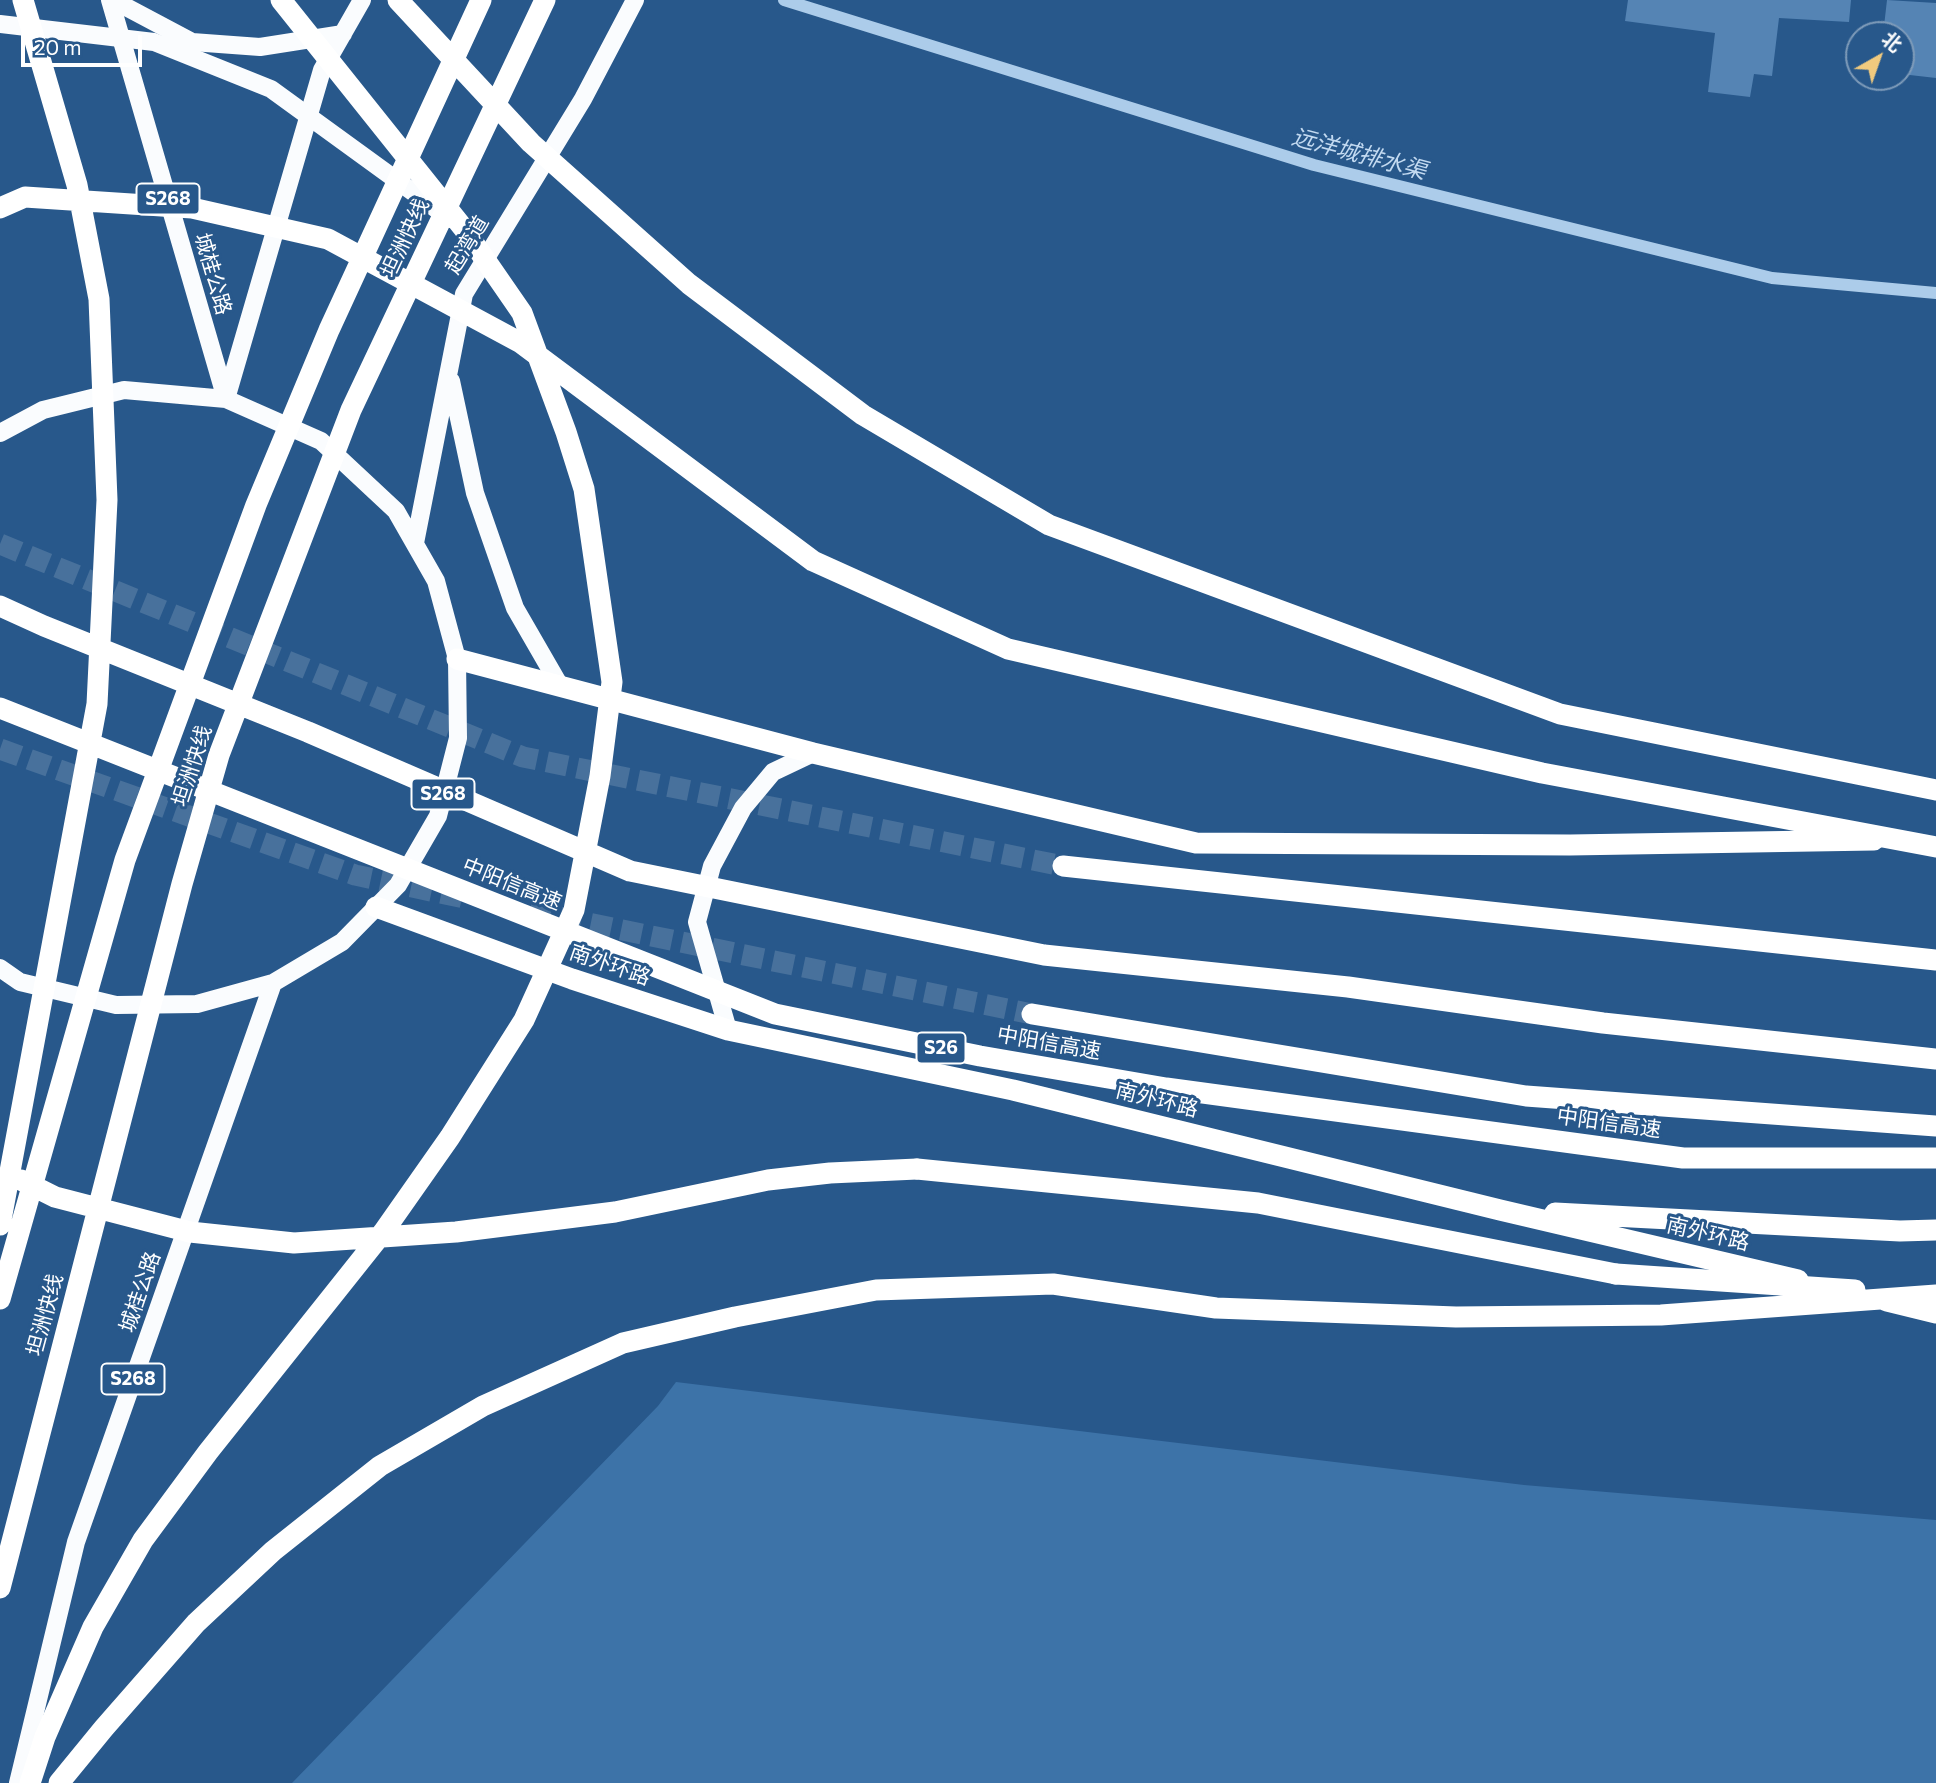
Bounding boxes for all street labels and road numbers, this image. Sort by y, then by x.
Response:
road number: S268 [136,183,200,214]
street label: 坦洲快线 [376,195,434,281]
street label: 起湾道 [440,212,494,278]
street label: 城桂公路 [189,230,237,318]
street label: 坦洲快线 [167,722,217,810]
road number: S268 [412,778,474,810]
street label: 中阳信高速 [459,853,565,915]
street label: 南外环路 [566,939,654,991]
street label: 中阳信高速 [995,1021,1103,1065]
road number: S26 [916,1032,965,1064]
street label: 南外环路 [1113,1078,1201,1122]
street label: 中阳信高速 [1555,1103,1663,1143]
street label: 南外环路 [1664,1212,1752,1256]
street label: 城桂公路 [114,1248,166,1336]
street label: 坦洲快线 [22,1271,68,1359]
road number: S268 [102,1364,164,1394]

